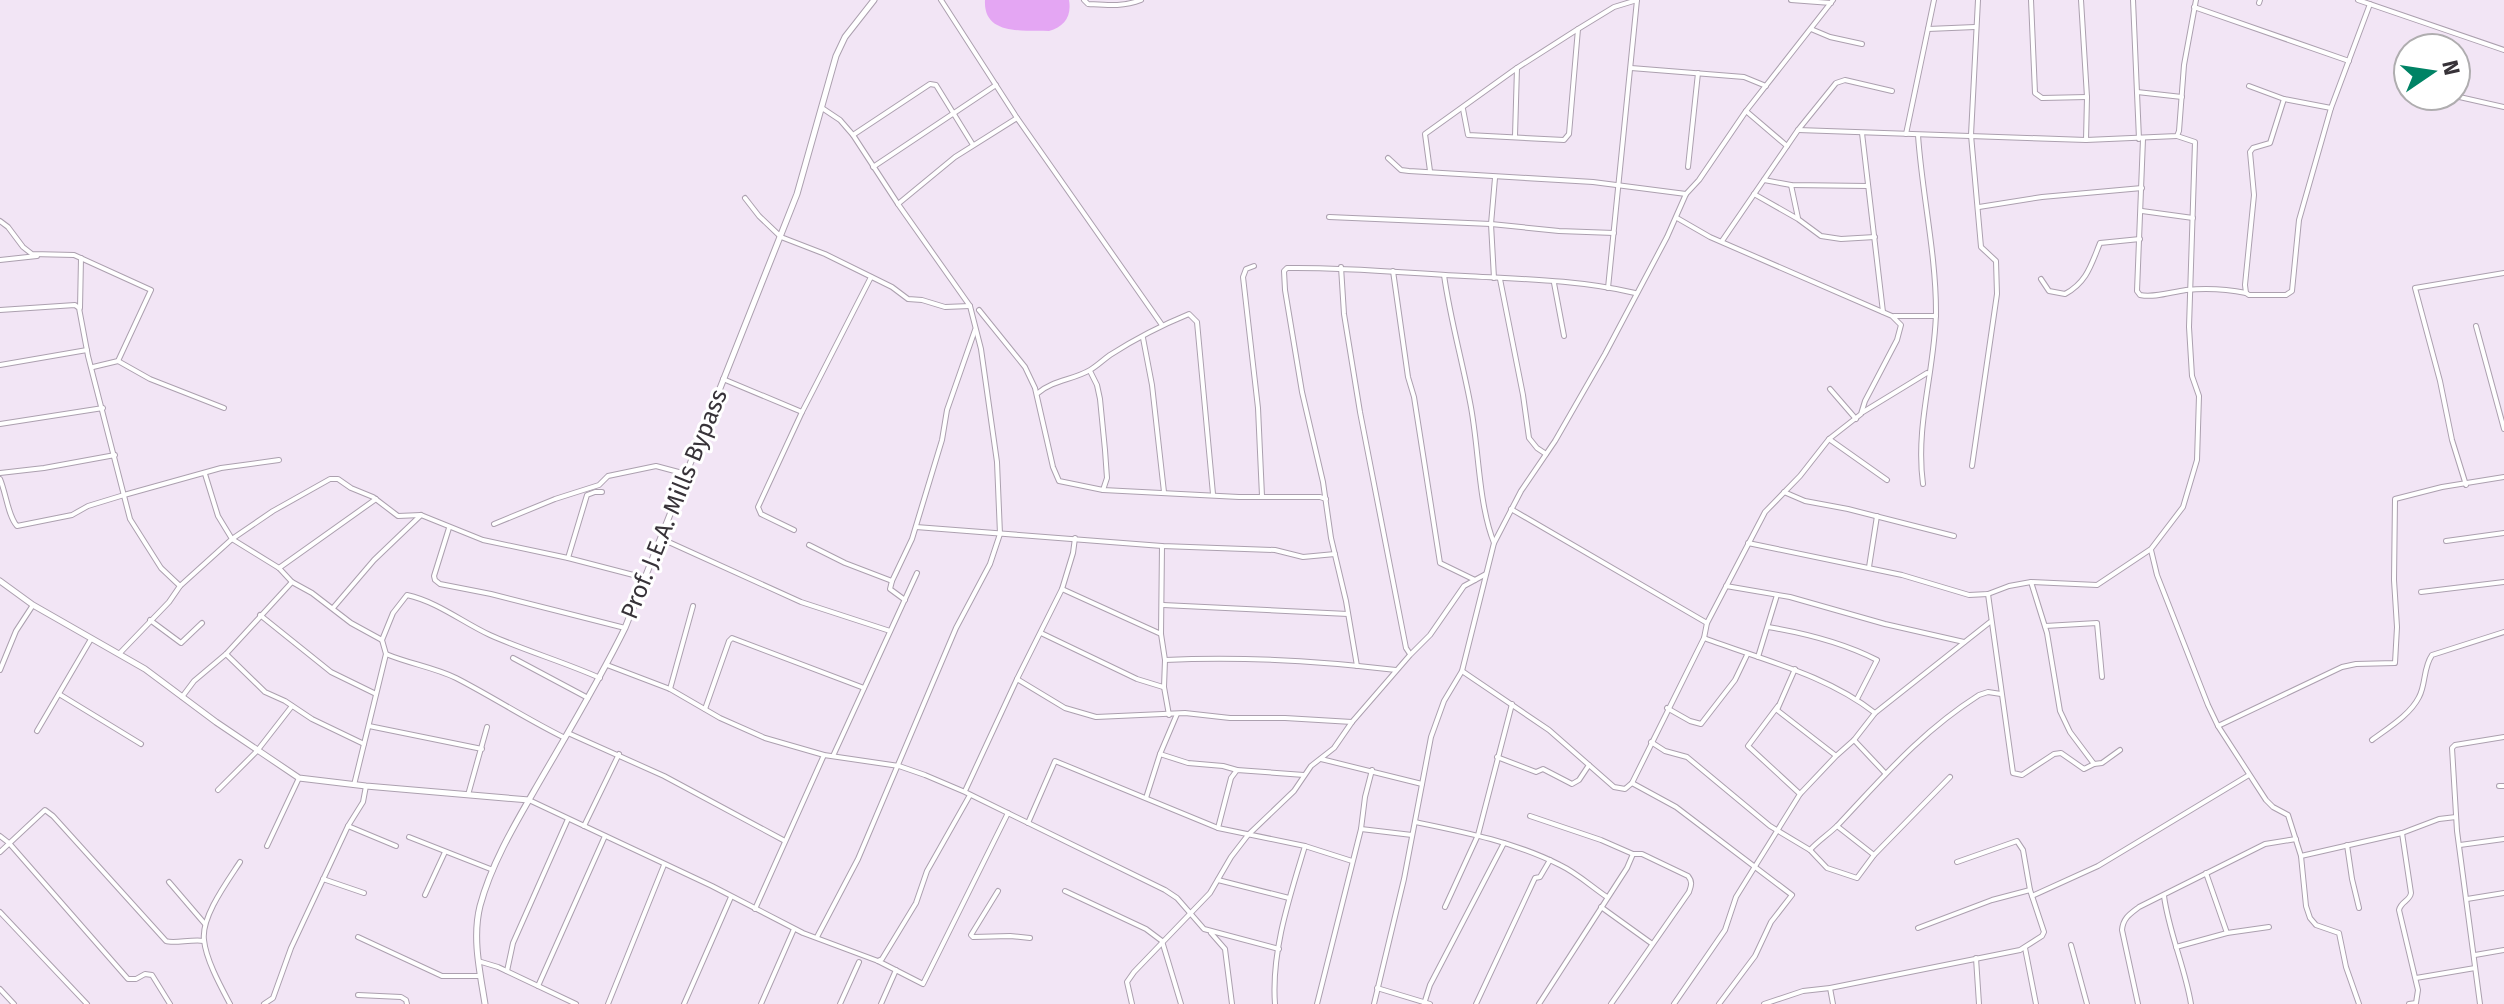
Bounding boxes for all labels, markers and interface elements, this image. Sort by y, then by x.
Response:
north arrow [2392,32,2472,112]
text: N [2436,57,2466,78]
street label: Prof. J.E.A. Mills Bypass [615,385,733,623]

